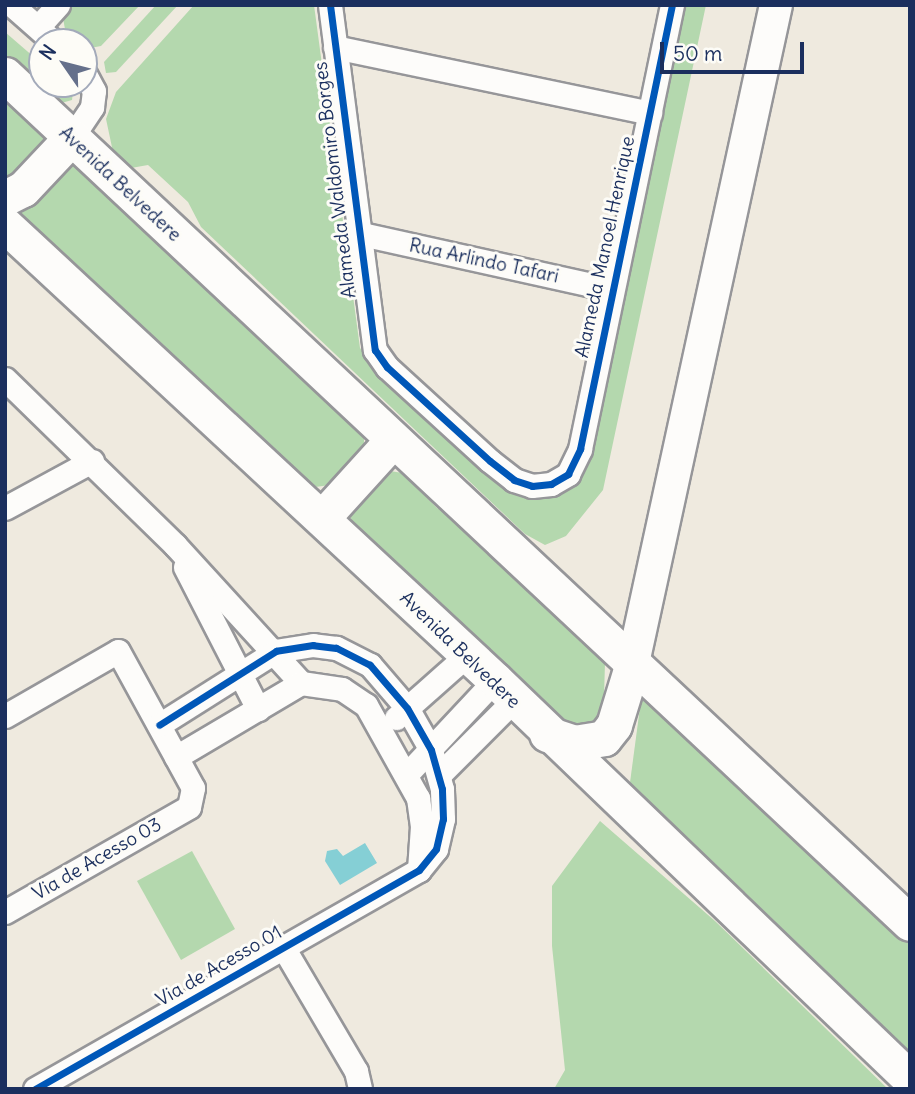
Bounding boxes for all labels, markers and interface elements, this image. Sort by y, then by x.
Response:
north arrow [28,28,98,98]
scale bar [663,28,806,72]
text: N [34,40,61,64]
text: 50 m [673,40,722,67]
street label: Alameda Waldomiro Borges [309,60,361,300]
street label: Avenida Belvedere [54,122,186,246]
street label: Alameda Manoel Henrique [570,134,640,360]
street label: Rua Arlindo Tafari [407,234,561,288]
street label: Avenida Belvedere [395,587,525,713]
street label: Via de Acesso 03 [29,813,165,905]
street label: Via de Acesso 01 [152,921,286,1011]

